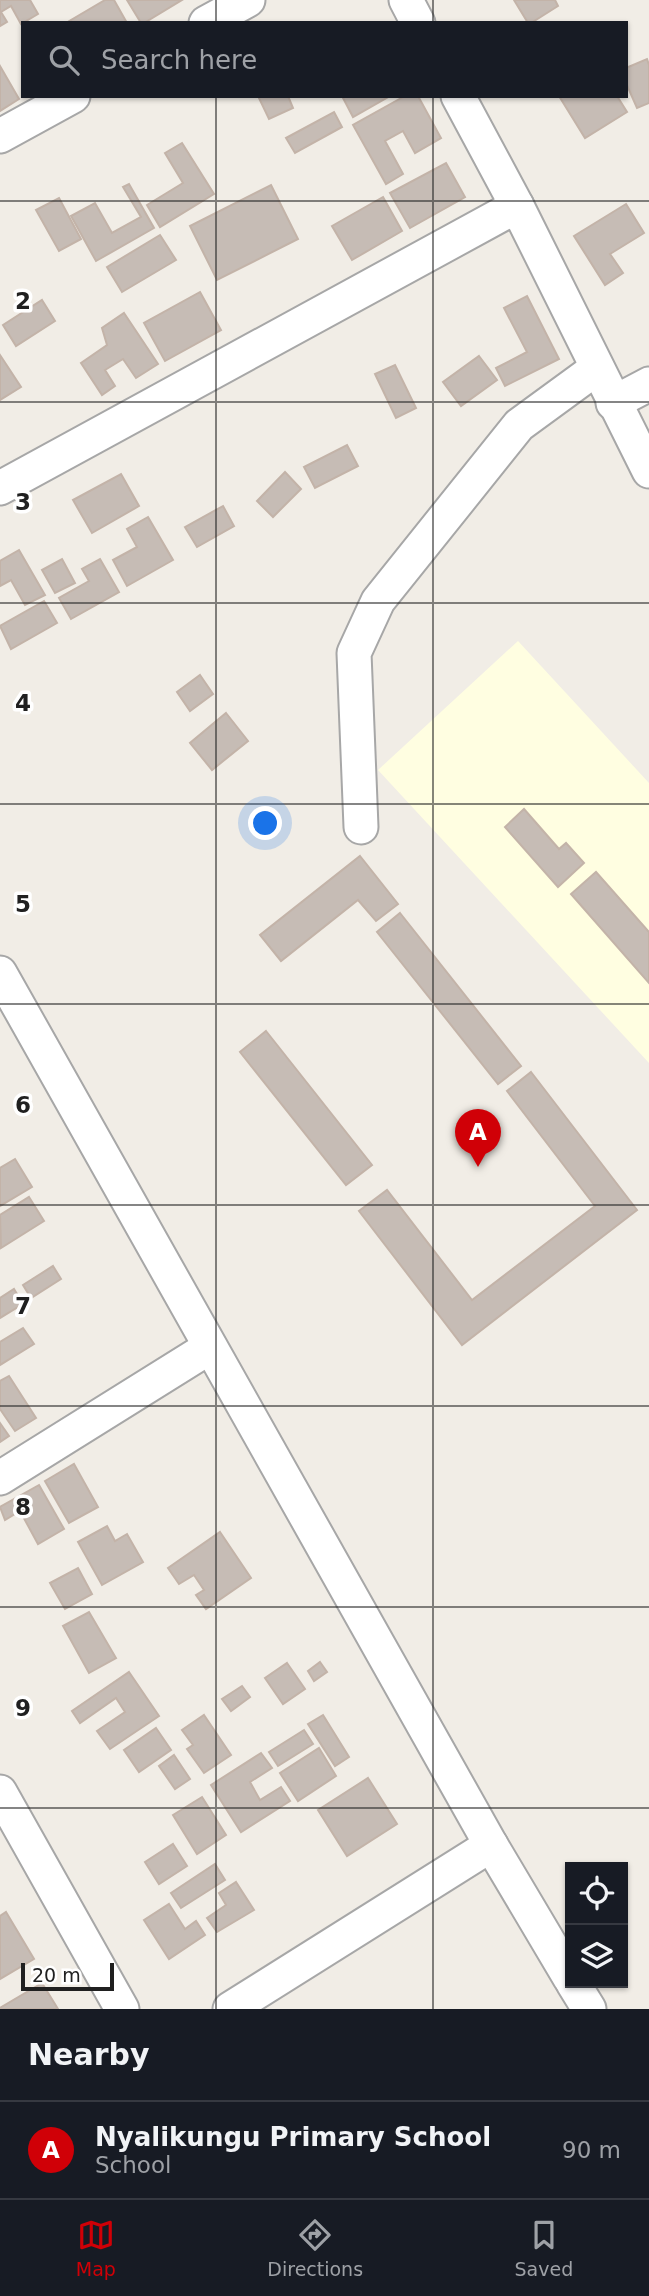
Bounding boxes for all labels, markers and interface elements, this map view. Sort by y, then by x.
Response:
search box [21,21,628,98]
icon: search [45,41,83,79]
text: Search here [101,45,257,75]
text: 2 [15,288,31,314]
text: 3 [15,489,31,515]
text: 4 [15,690,31,716]
your location [248,806,282,840]
text: 5 [15,891,31,917]
text: 6 [15,1092,31,1118]
pin: A [455,1109,501,1167]
text: 7 [15,1293,31,1319]
text: 8 [15,1494,31,1520]
text: 9 [15,1695,31,1721]
map controls [565,1862,628,1988]
button: locate [565,1862,628,1925]
button: layers [565,1925,628,1988]
scale bar [21,1960,114,1992]
text: 20 m [32,1964,81,1986]
text: Nearby [28,2037,150,2072]
text: Nyalikungu Primary School [95,2122,491,2152]
text: A [42,2137,60,2163]
text: 90 m [562,2137,621,2163]
text: School [95,2152,171,2178]
tab: Map [76,2216,116,2280]
tab: Directions [267,2216,363,2280]
tab: Saved [515,2216,573,2280]

